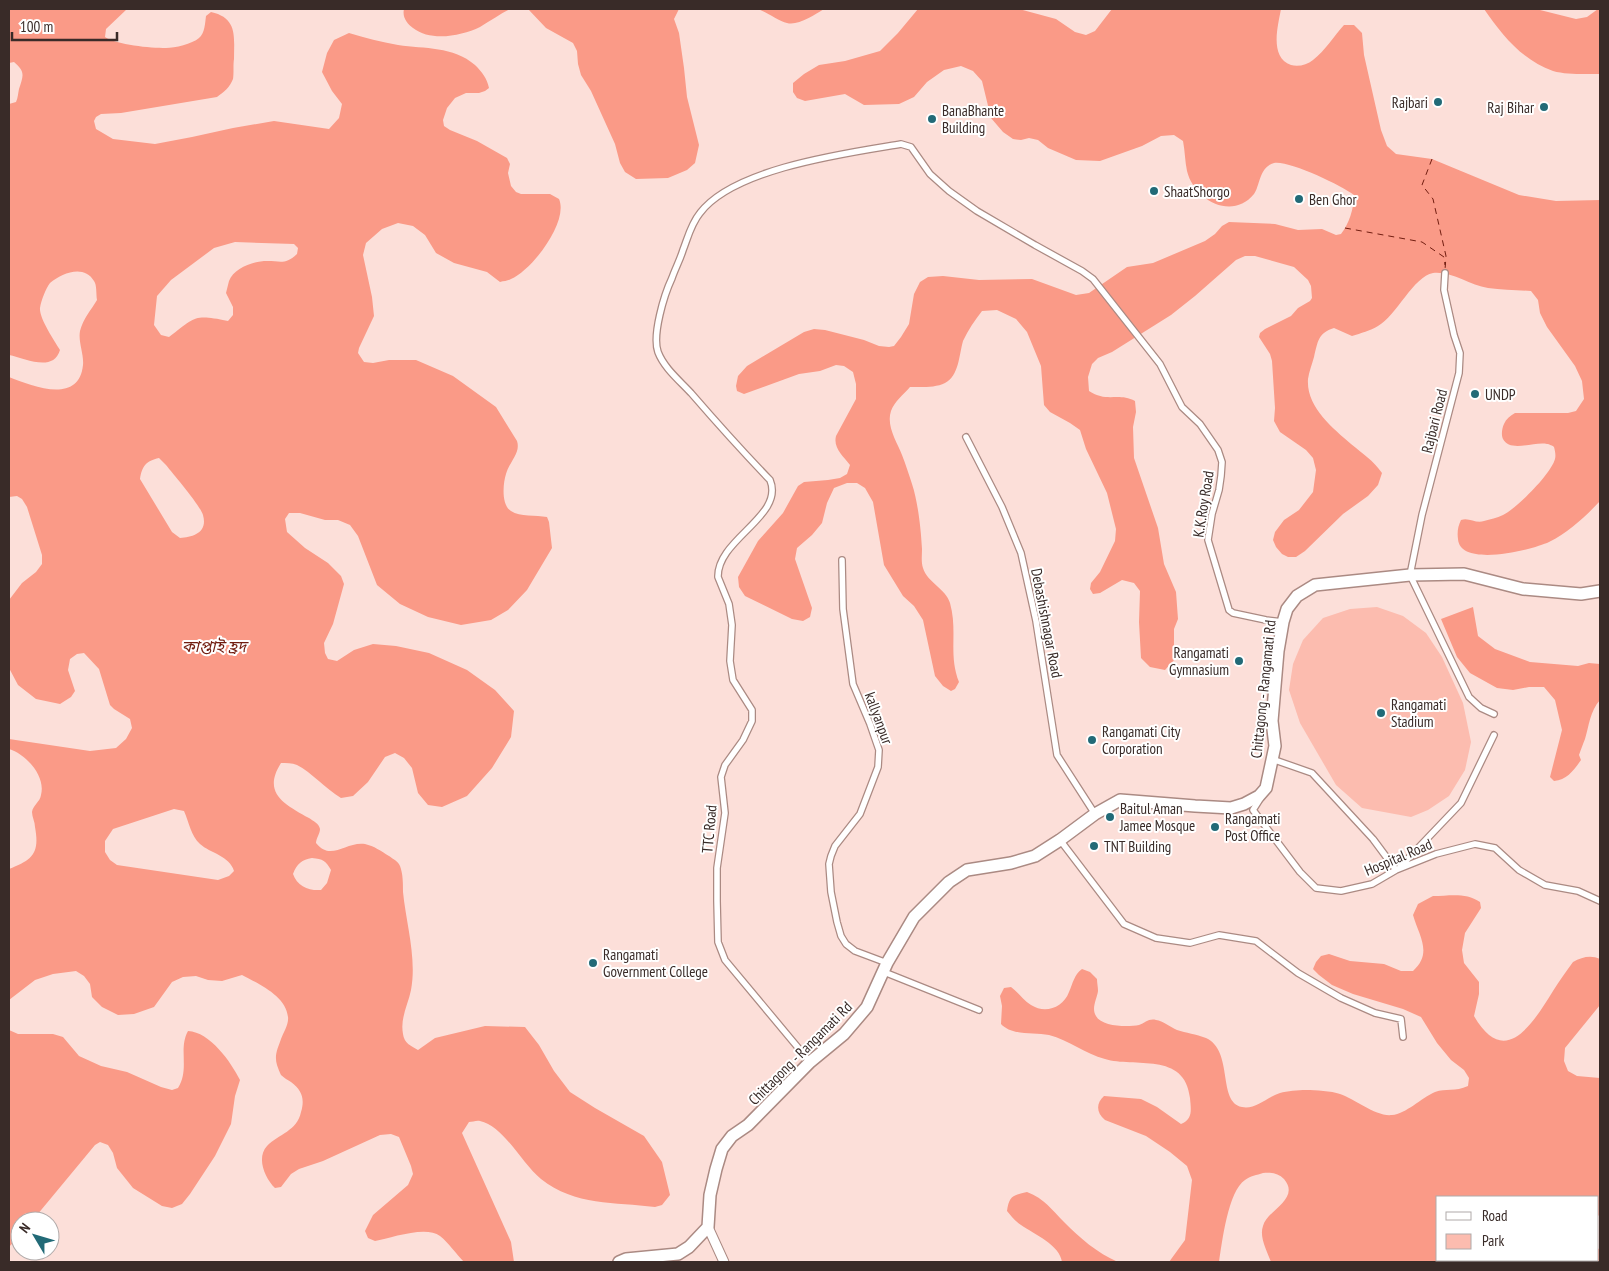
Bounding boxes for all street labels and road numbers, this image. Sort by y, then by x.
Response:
street label: Rajbari Road [1417,387,1451,455]
street label: K.K.Roy Road [1188,469,1218,539]
street label: Debashishnagar Road [1027,567,1067,679]
street label: Chittagong - Rangamati Rd [1246,619,1280,759]
street label: kallyanpur [861,689,897,748]
street label: TTC Road [697,804,721,854]
street label: Hospital Road [1361,834,1435,880]
street label: Chittagong - Rangamati Rd [744,997,856,1109]

